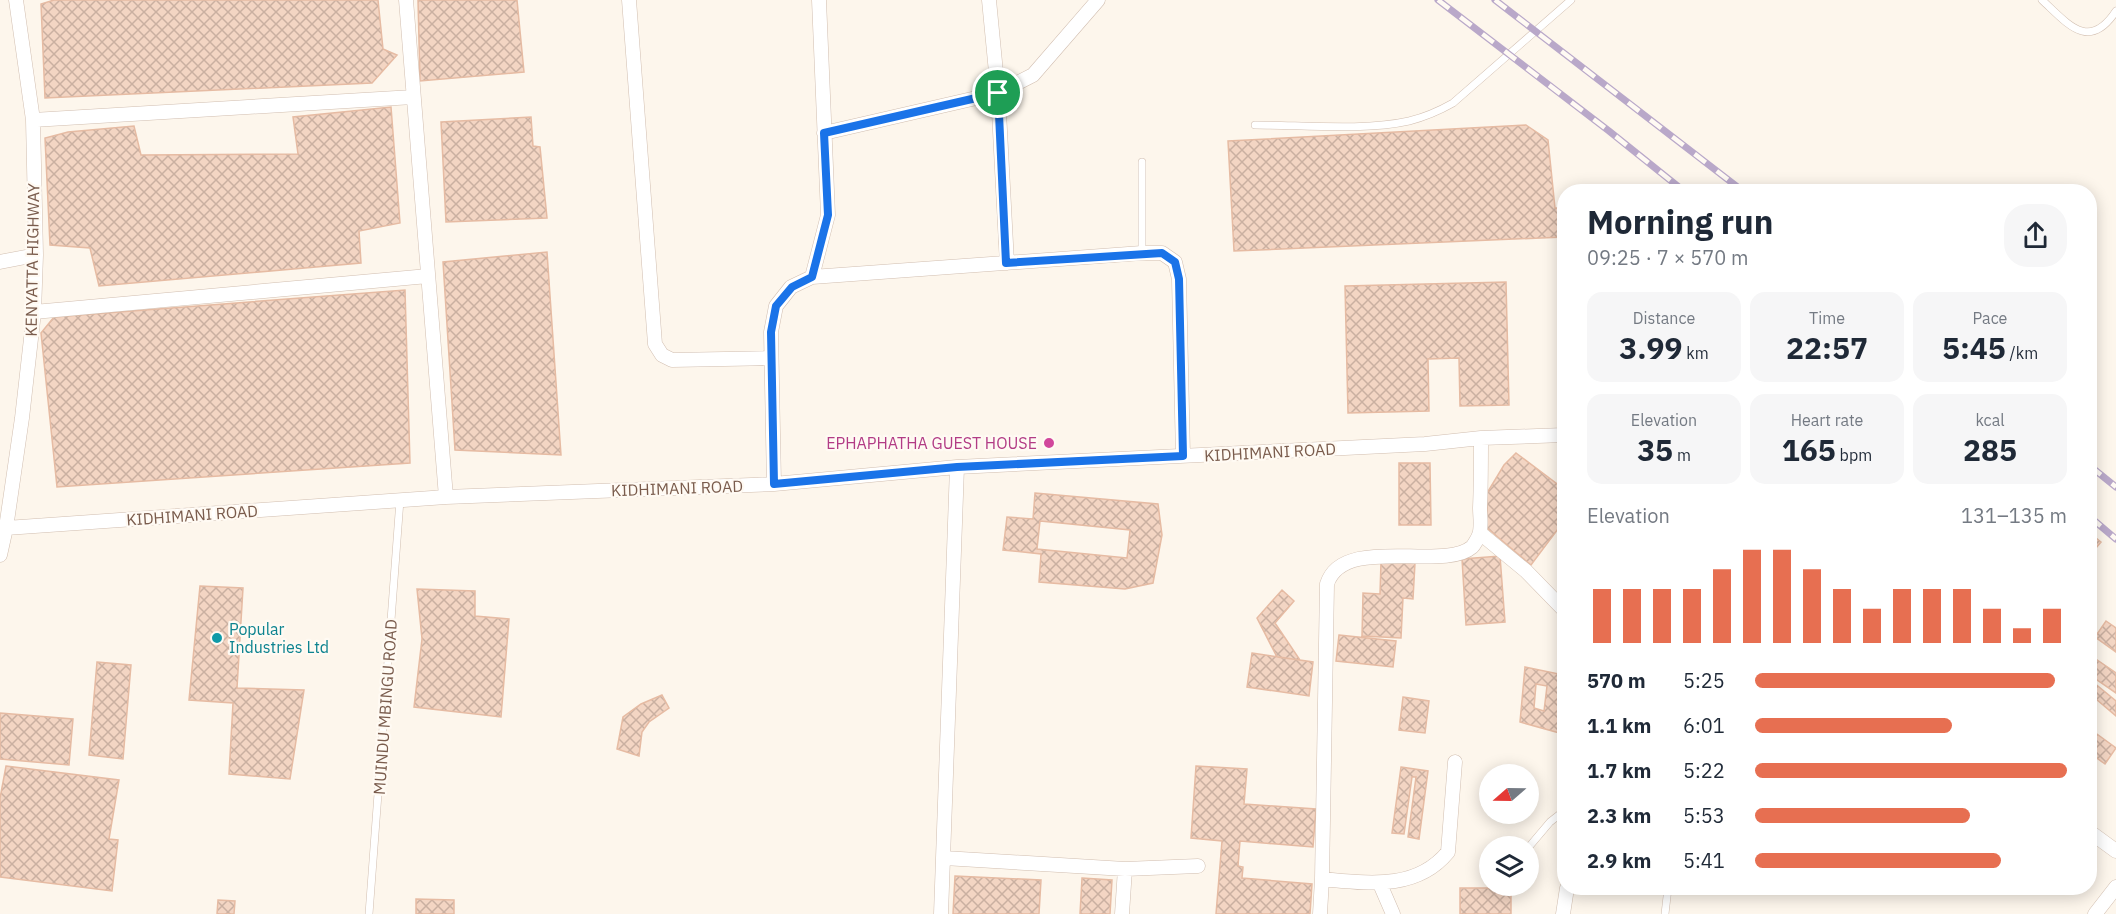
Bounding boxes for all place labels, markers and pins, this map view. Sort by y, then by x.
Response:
pin [972,67,1023,118]
place label: EPHAPHATHA GUEST HOUSE [826,433,1037,453]
marker: EPHAPHATHA GUEST HOUSE [1042,436,1056,450]
place label: Popular Industries Ltd [229,619,329,657]
marker: Popular Industries Ltd [210,631,224,645]

